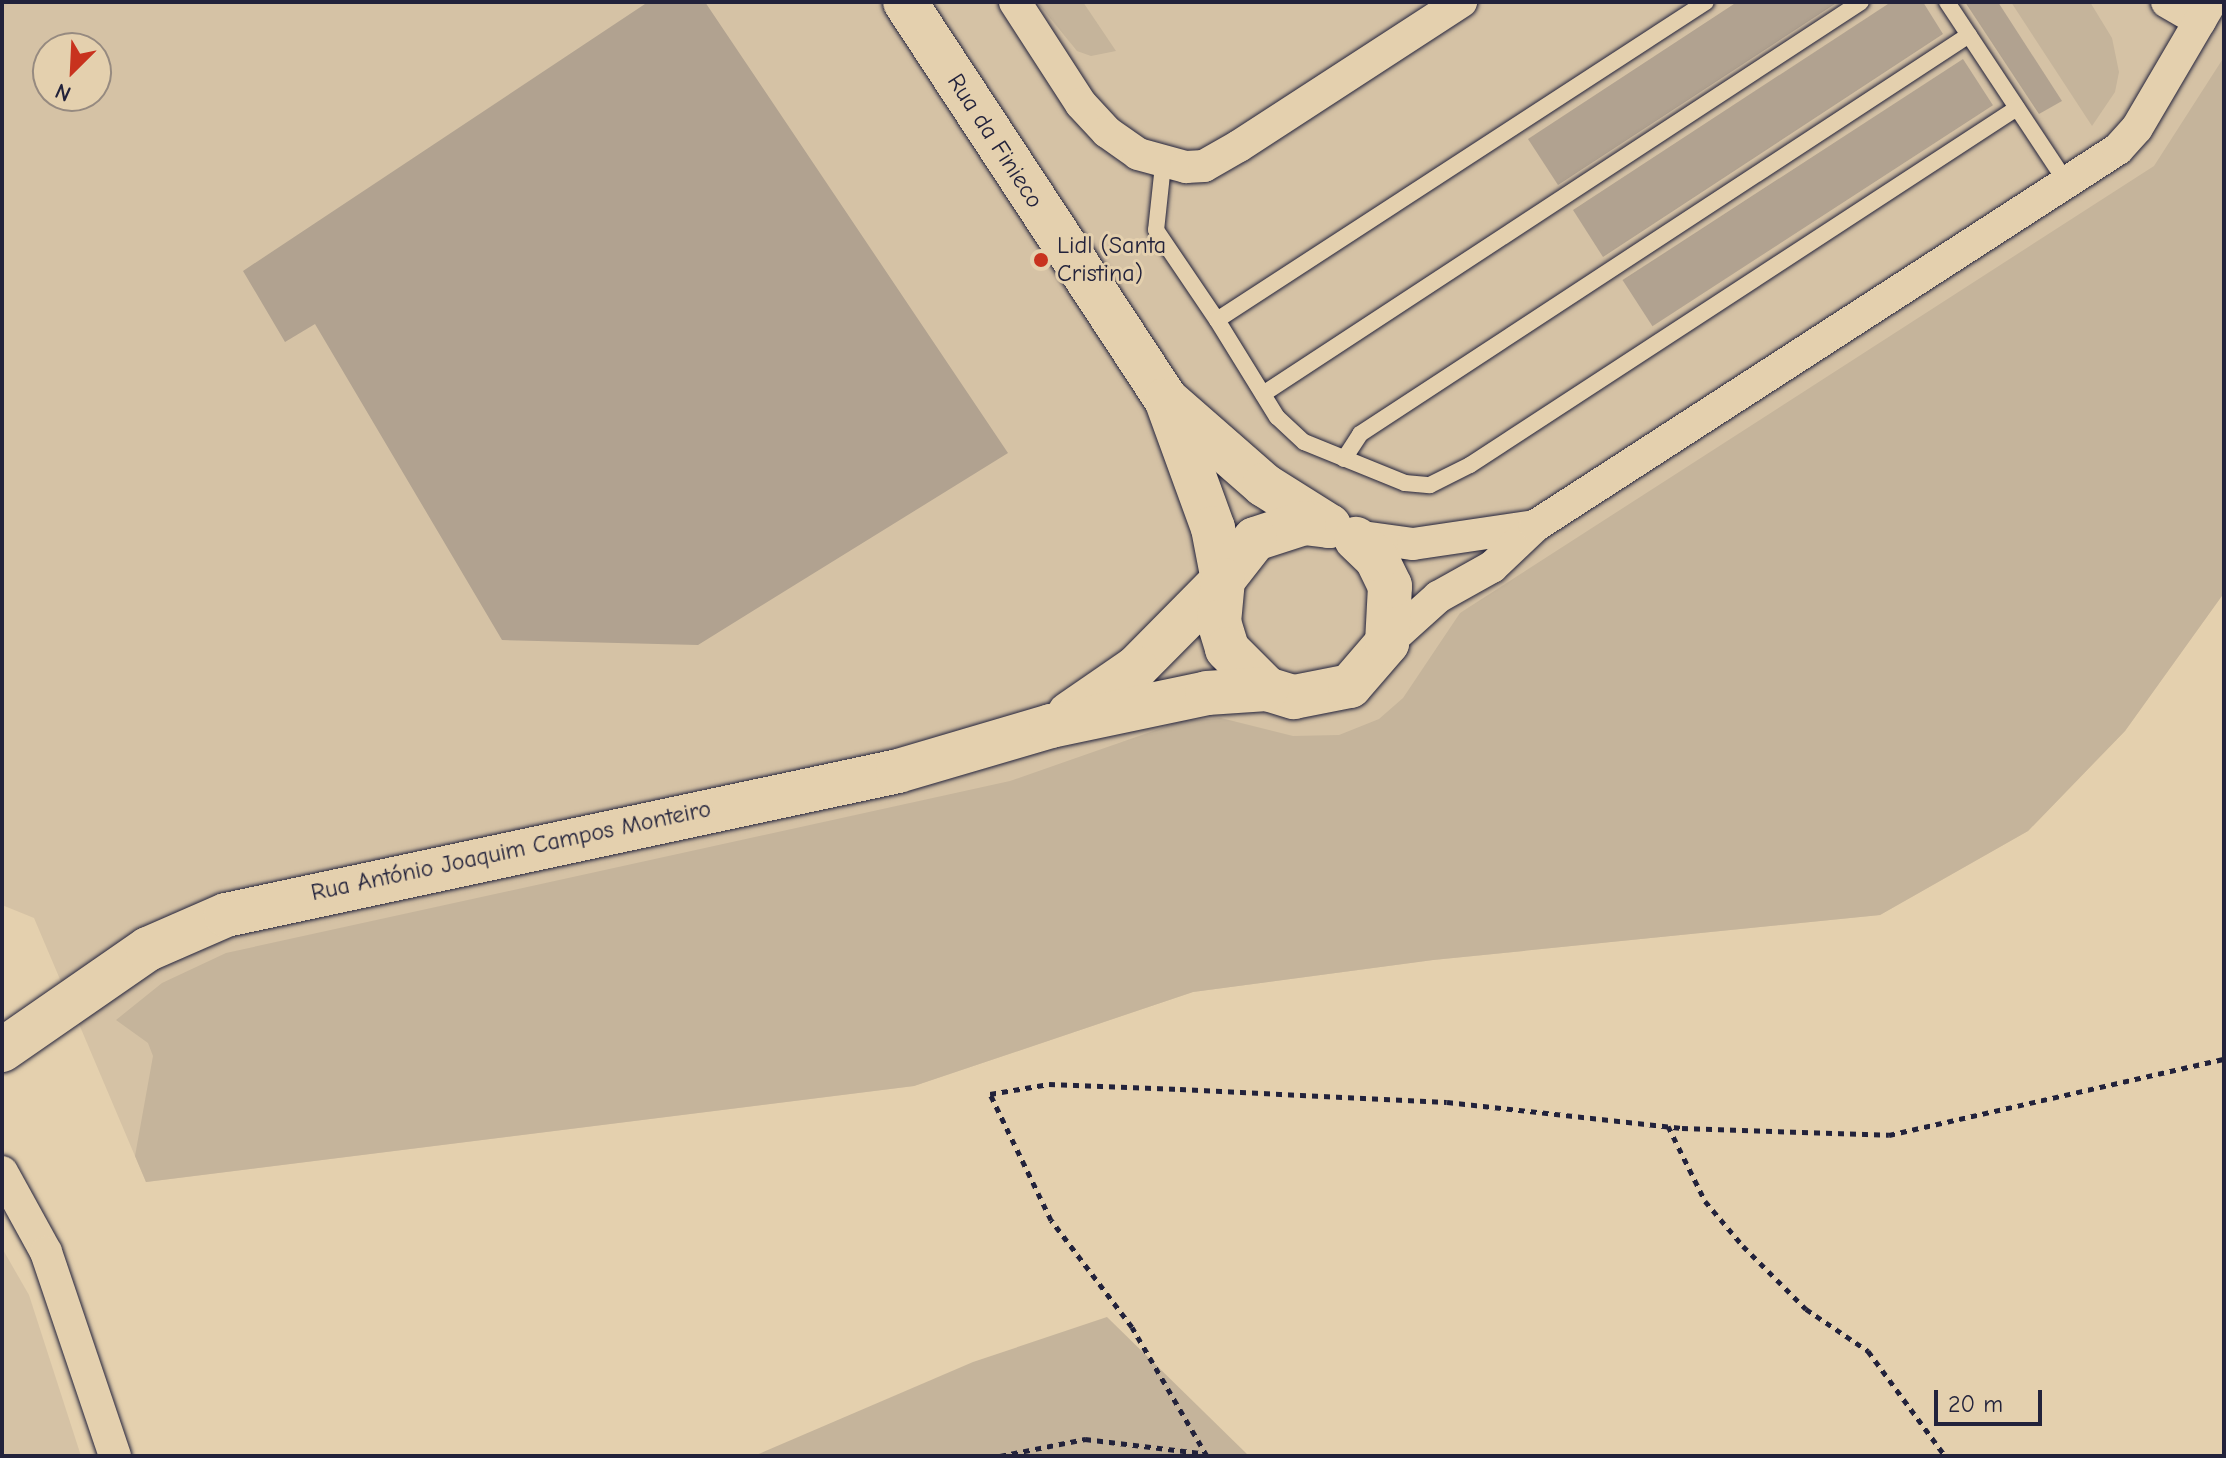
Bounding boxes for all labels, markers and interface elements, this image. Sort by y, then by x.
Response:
north arrow [32,32,112,112]
street label: Rua da Finieco [941,68,1049,214]
text: N [51,77,75,107]
place label: Lidl (Santa Cristina) [1057,232,1166,288]
marker: Lidl (Santa Cristina) [1032,251,1050,269]
street label: Rua António Joaquim Campos Monteiro [308,794,714,908]
scale bar [1938,1374,2046,1424]
text: 20 m [1948,1390,2003,1418]

